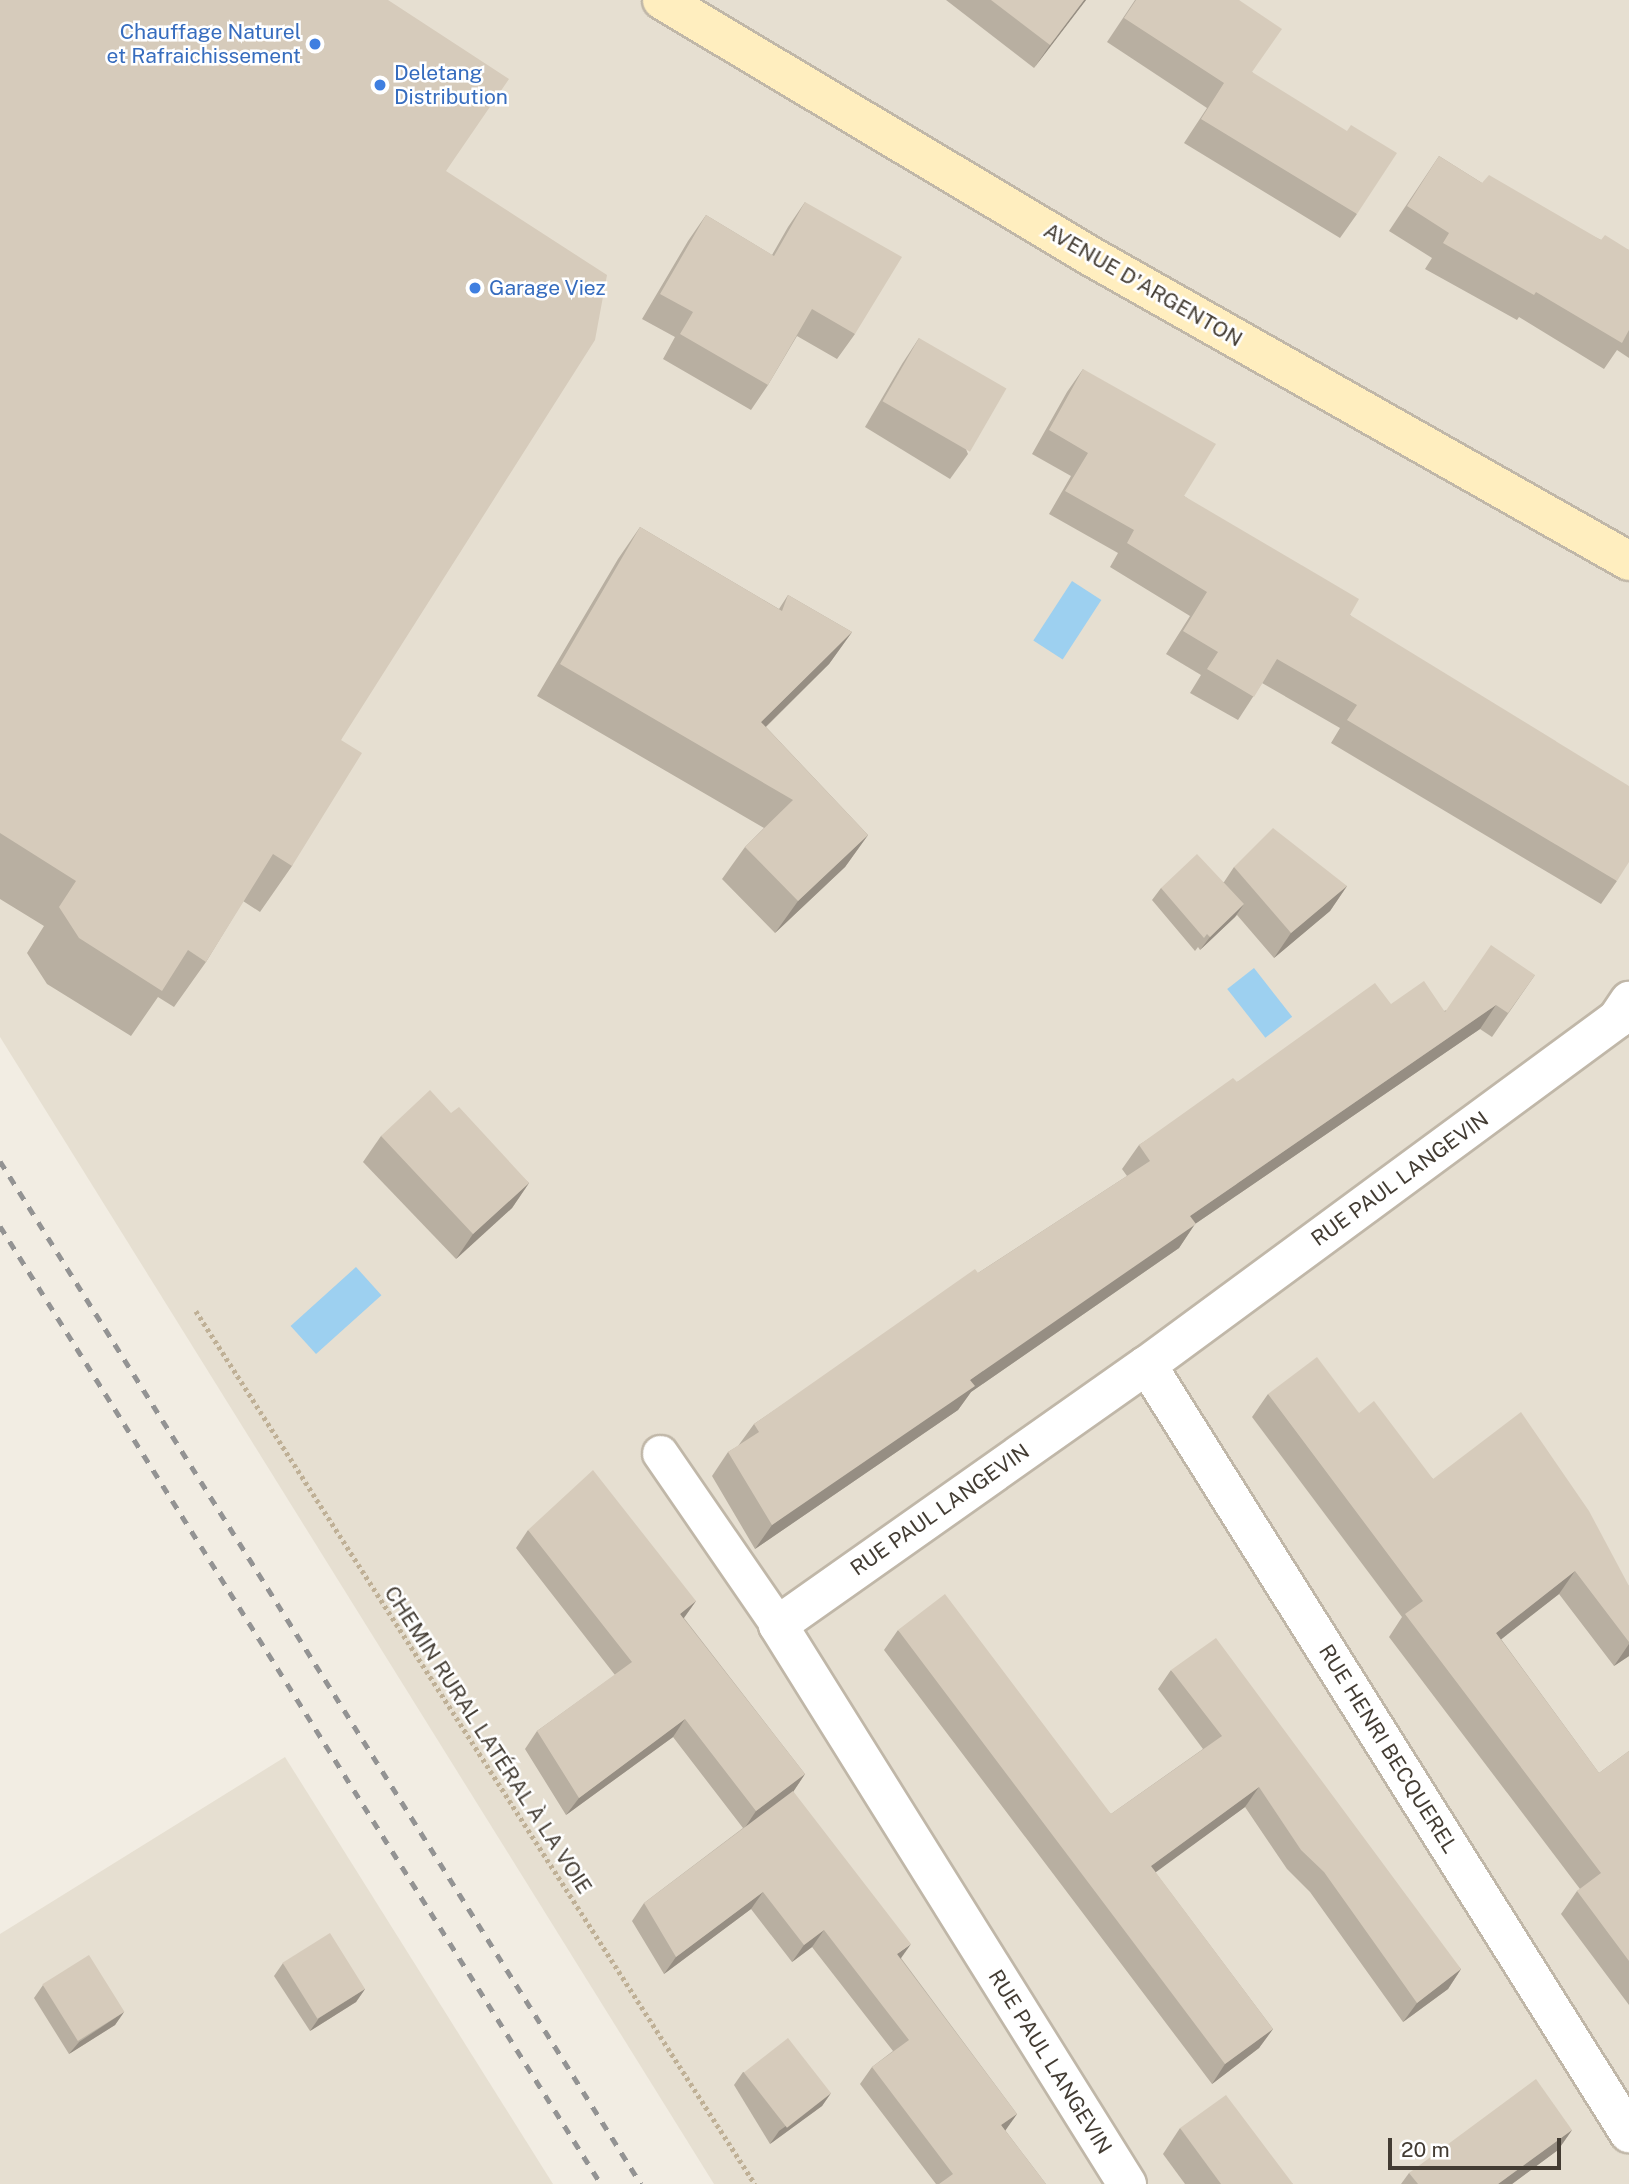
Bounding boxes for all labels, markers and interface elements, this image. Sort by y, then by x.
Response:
place label: Chauffage Naturel et Rafraichissement [107,19,301,69]
marker: Chauffage Naturel et Rafraichissement [307,36,323,52]
place label: Deletang Distribution [394,60,508,110]
marker: Deletang Distribution [372,77,388,93]
street label: AVENUE D'ARGENTON [1039,218,1247,352]
place label: Garage Viez [489,275,606,301]
marker: Garage Viez [467,280,483,296]
street label: RUE PAUL LANGEVIN [1307,1106,1493,1252]
street label: RUE PAUL LANGEVIN [846,1439,1034,1581]
street label: CHEMIN RURAL LATÉRAL À LA VOIE [379,1581,597,1899]
street label: RUE HENRI BECQUEREL [1313,1640,1463,1858]
street label: RUE PAUL LANGEVIN [983,1965,1117,2159]
scale bar [1391,2124,1564,2168]
text: 20 m [1401,2137,1450,2162]

